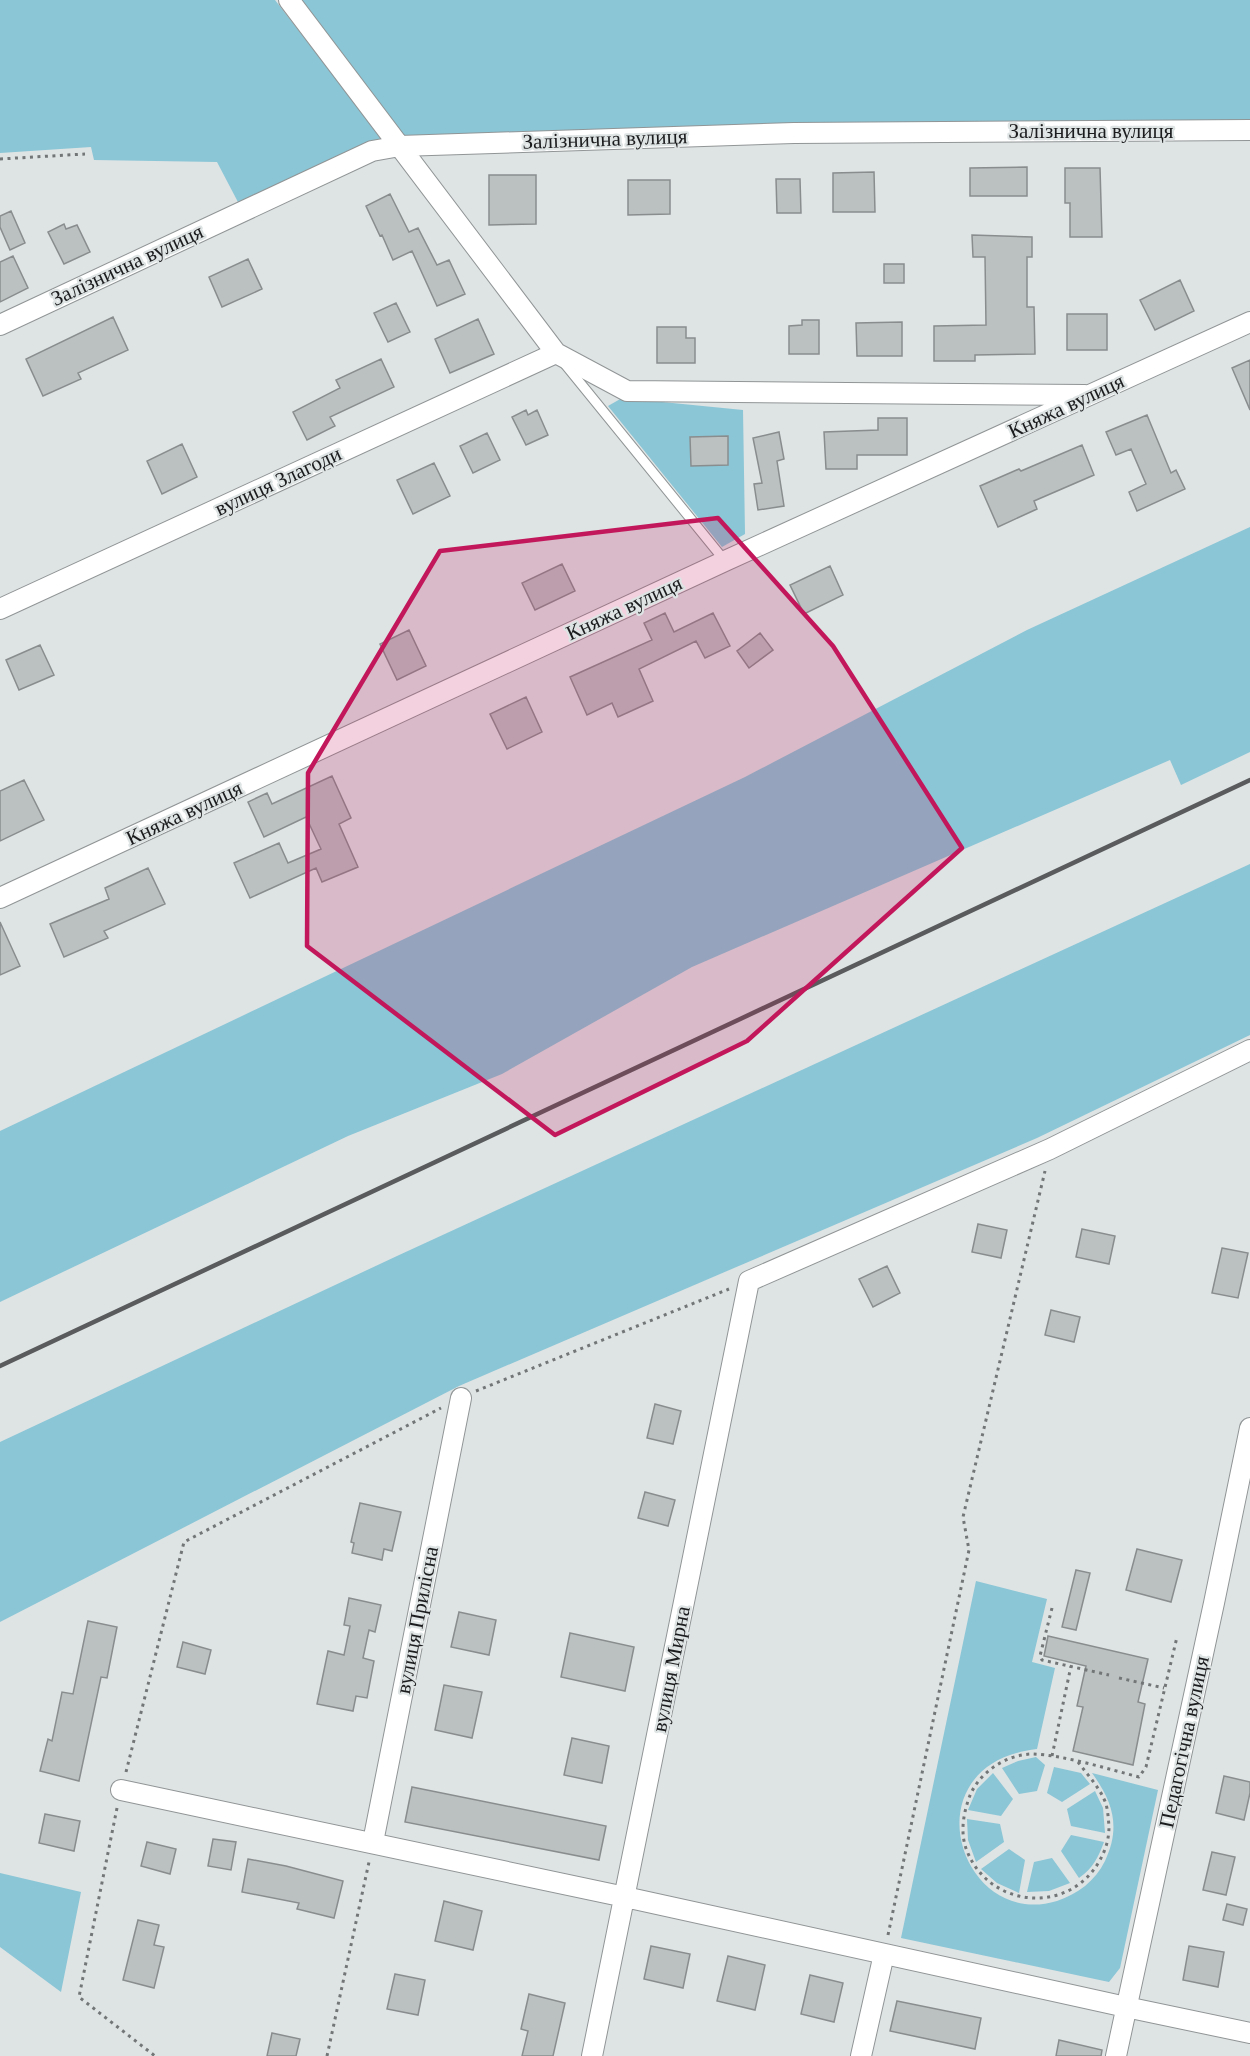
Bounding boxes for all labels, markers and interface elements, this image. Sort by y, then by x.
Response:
street label: Залізнична вулиця [1009,119,1174,143]
street label: Залізнична вулиця [522,124,688,154]
street label: Залізнична вулиця [47,219,207,311]
street label: Княжа вулиця [1004,368,1128,443]
street label: вулиця Злагоди [211,441,345,521]
street label: Княжа вулиця [562,570,686,645]
street label: Княжа вулиця [122,775,246,850]
street label: вулиця Прилісна [391,1544,443,1696]
street label: вулиця Мирна [647,1603,695,1734]
street label: Педагогічна вулиця [1154,1654,1214,1830]

